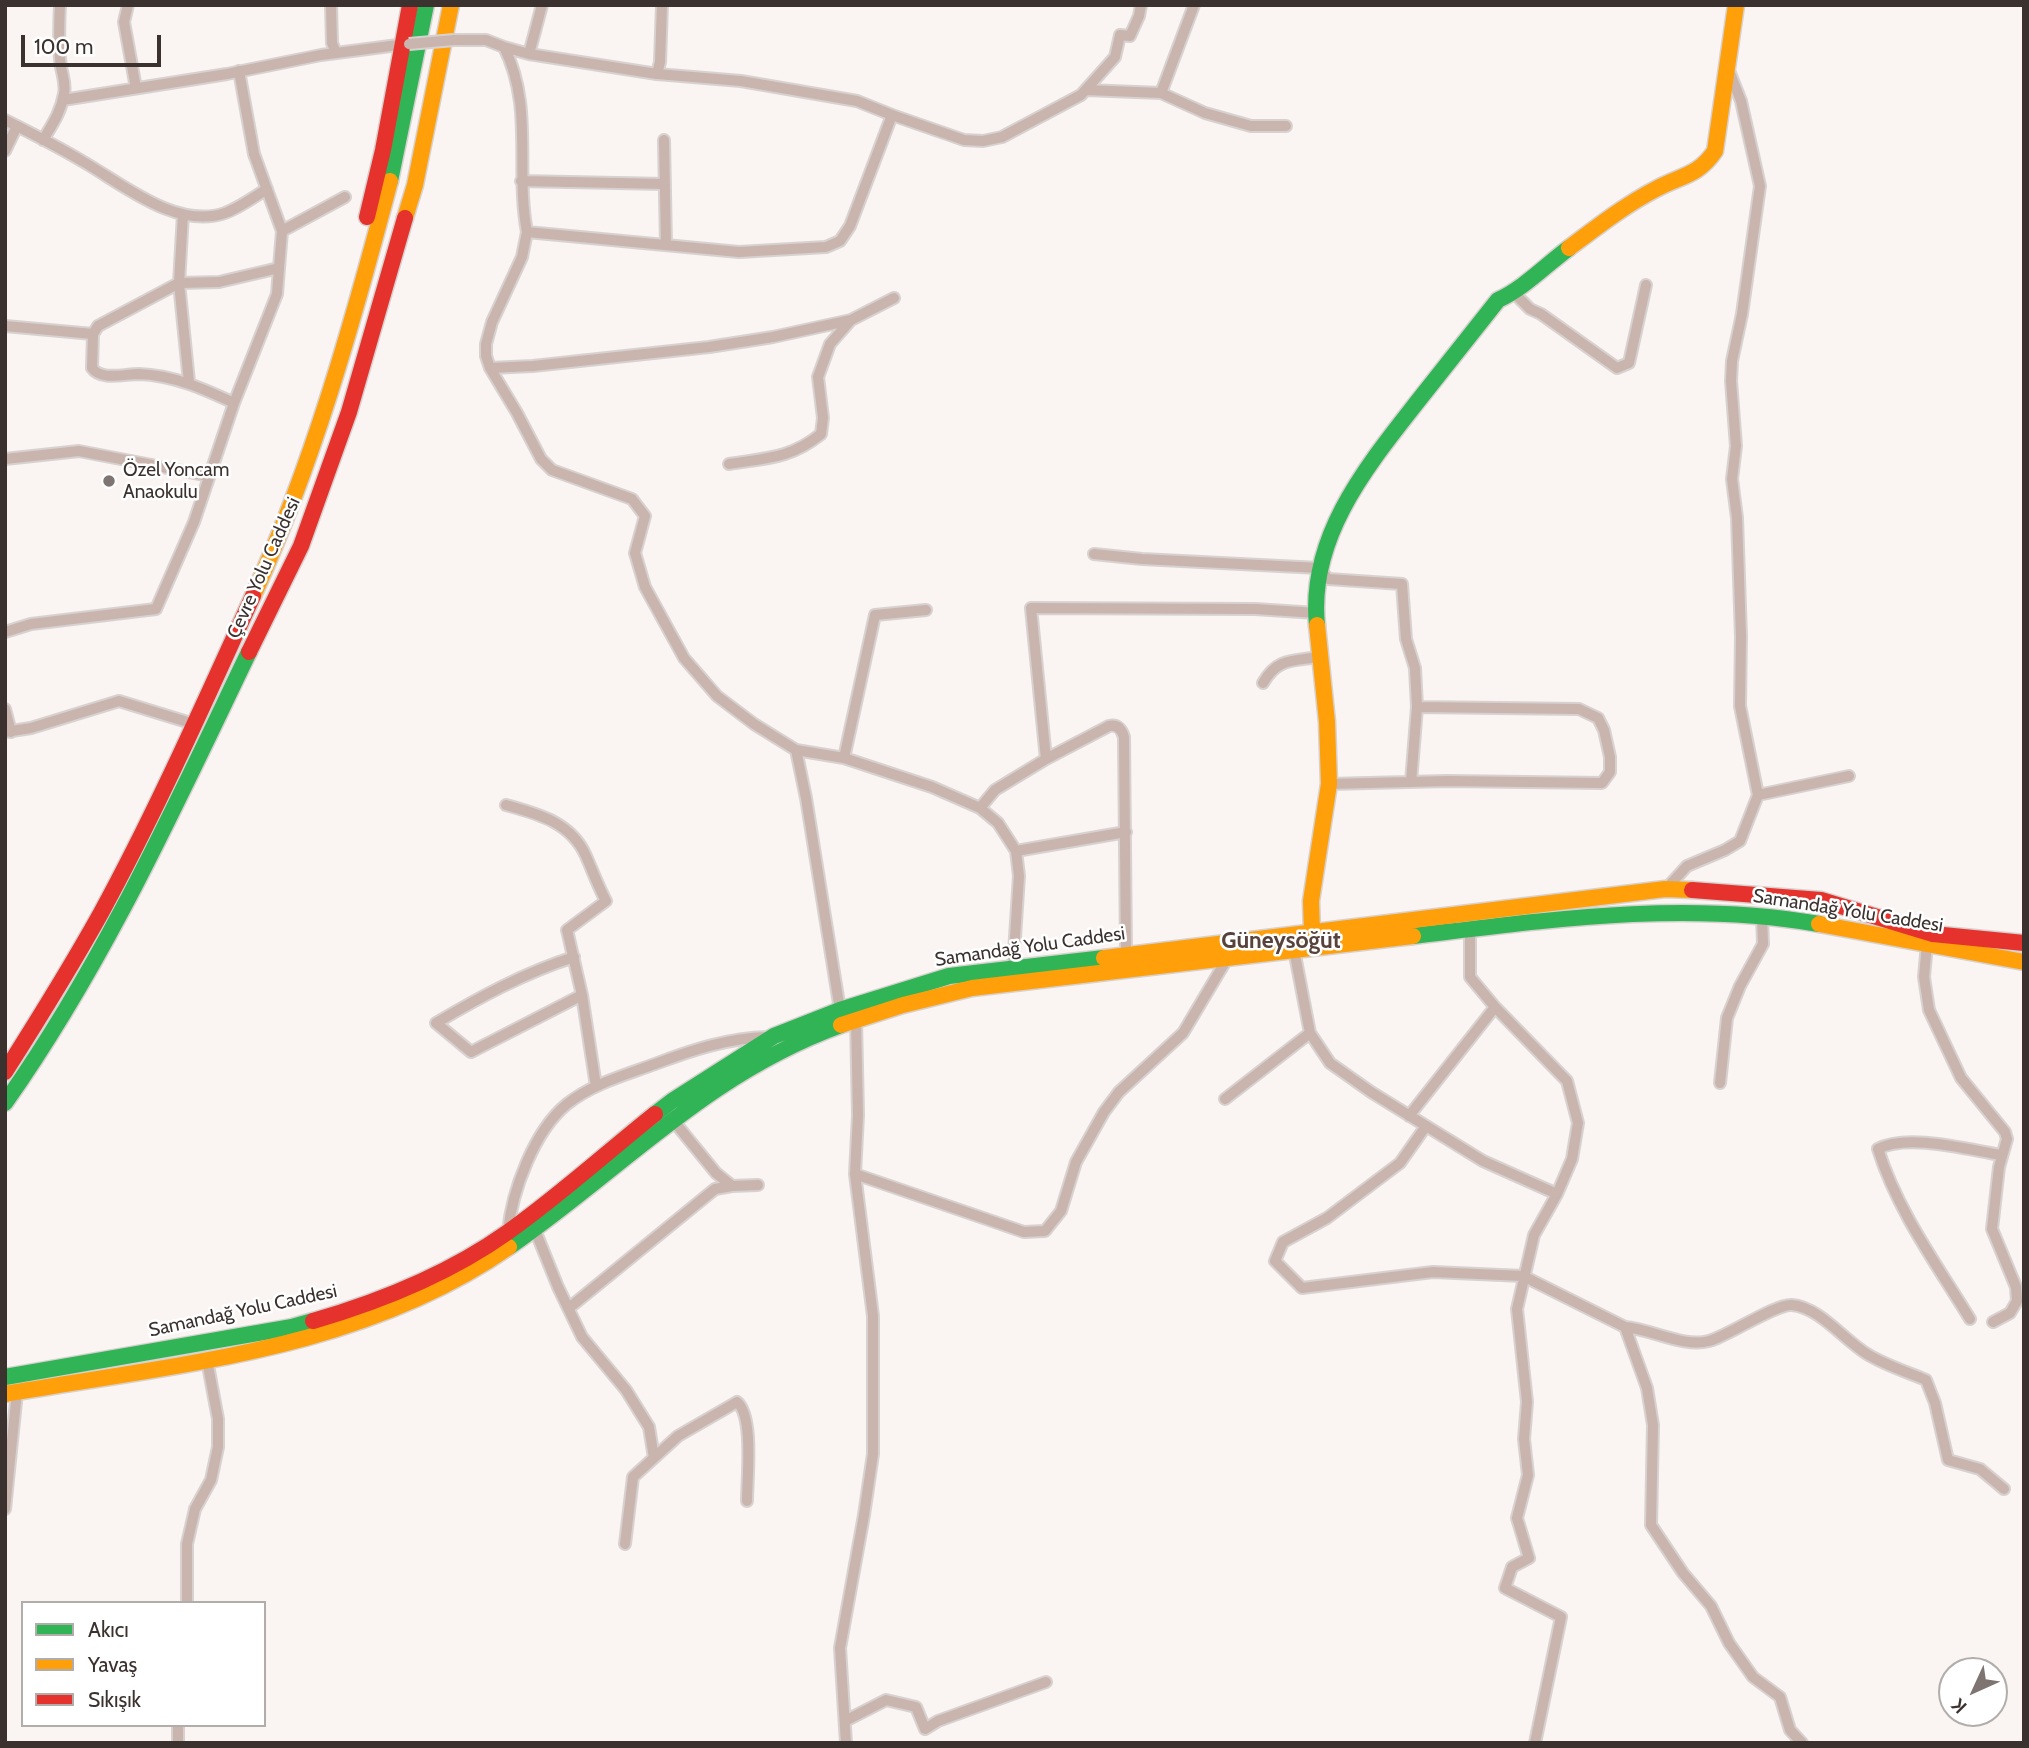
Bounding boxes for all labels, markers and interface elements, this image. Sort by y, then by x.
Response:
scale bar [24,21,164,65]
text: 100 m [34,34,93,59]
place label: Özel Yoncam Anaokulu [123,459,229,503]
marker: Özel Yoncam Anaokulu [101,473,117,489]
street label: Çevre Yolu Caddesi [223,494,305,642]
street label: Samandağ Yolu Caddesi [1751,885,1945,937]
street label: Samandağ Yolu Caddesi [933,922,1127,972]
district label: Güneysöğüt [1221,927,1341,955]
street label: Samandağ Yolu Caddesi [147,1280,339,1342]
legend [21,1601,266,1727]
text: Akıcı [88,1617,129,1642]
text: Yavaş [88,1652,137,1677]
north arrow [1938,1657,2008,1727]
text: Sıkışık [88,1687,141,1712]
text: K [1947,1693,1972,1718]

